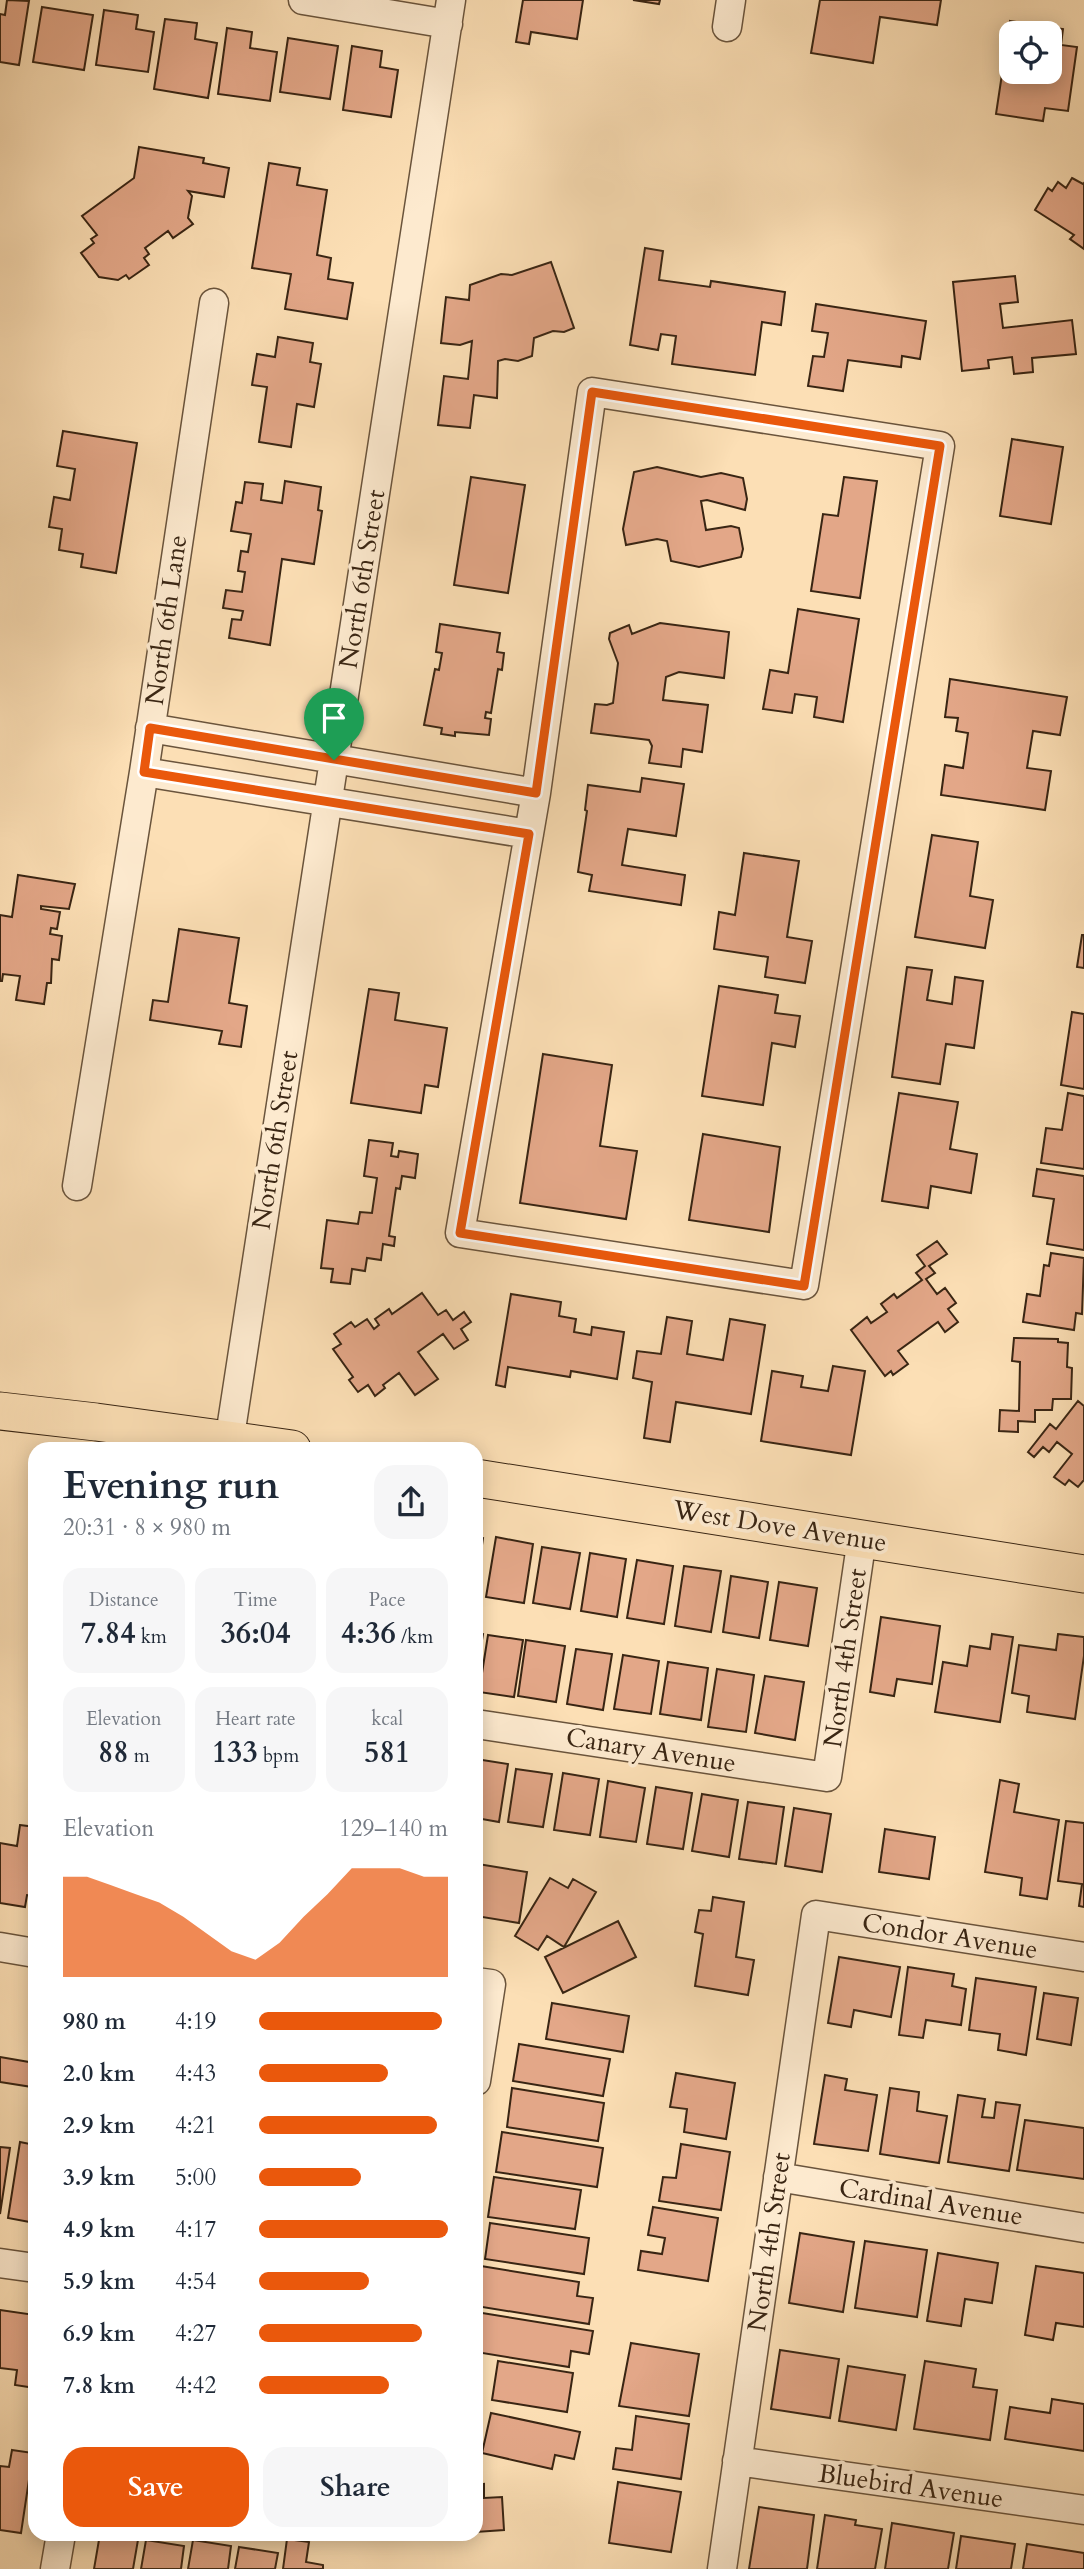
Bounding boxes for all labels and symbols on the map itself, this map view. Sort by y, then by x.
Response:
street label: North 6th Street [331,487,393,671]
street label: North 6th Lane [137,533,195,707]
pin [304,688,364,760]
street label: North 6th Street [244,1048,306,1232]
street label: West Dove Avenue [670,1492,889,1560]
street label: North 4th Street [815,1566,875,1750]
street label: Canary Avenue [563,1719,739,1781]
street label: Condor Avenue [860,1905,1040,1967]
street label: North 4th Street [739,2150,799,2334]
street label: Cardinal Avenue [837,2170,1025,2234]
street label: Bluebird Avenue [816,2456,1006,2516]

